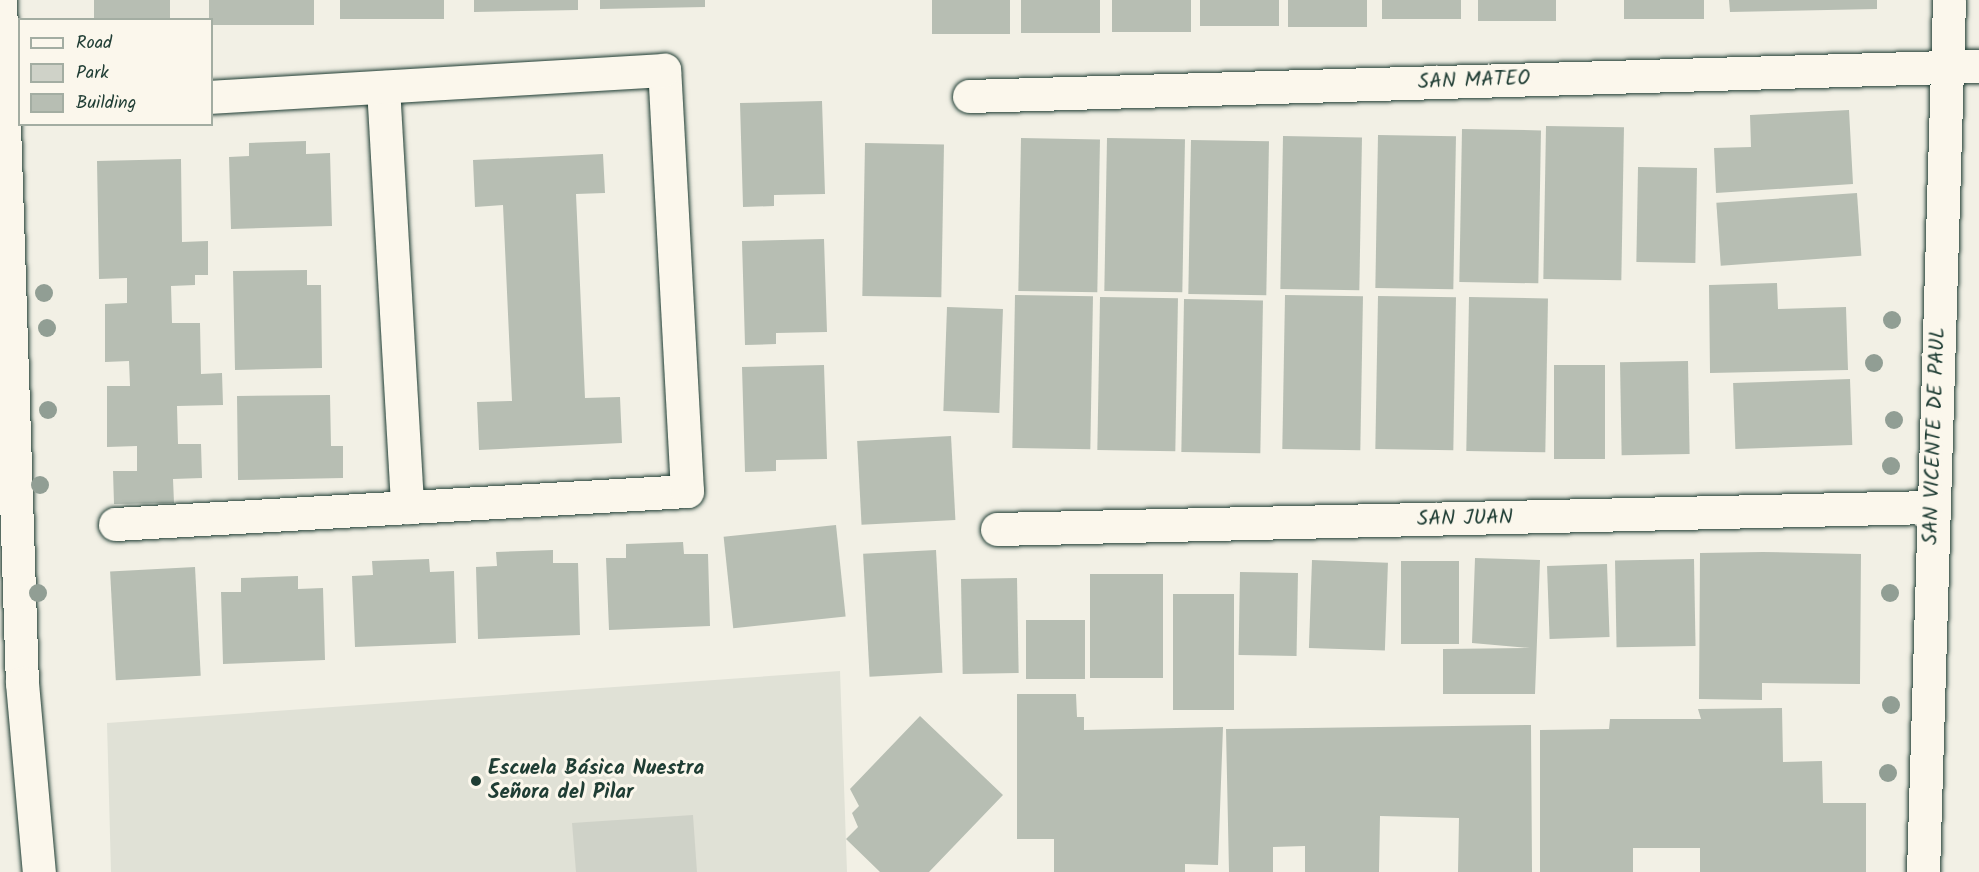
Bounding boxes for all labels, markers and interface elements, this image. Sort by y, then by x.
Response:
legend [18,18,213,126]
text: Road [76,29,112,58]
text: Park [76,59,109,88]
street label: SAN MATEO [1417,66,1531,96]
text: Building [76,89,136,118]
street label: SAN VICENTE DE PAUL [1919,327,1951,545]
street label: SAN JUAN [1417,506,1513,532]
place label: Escuela Básica Nuestra Señora del Pilar [488,756,704,806]
marker: Escuela Básica Nuestra Señora del Pilar [469,774,483,788]

